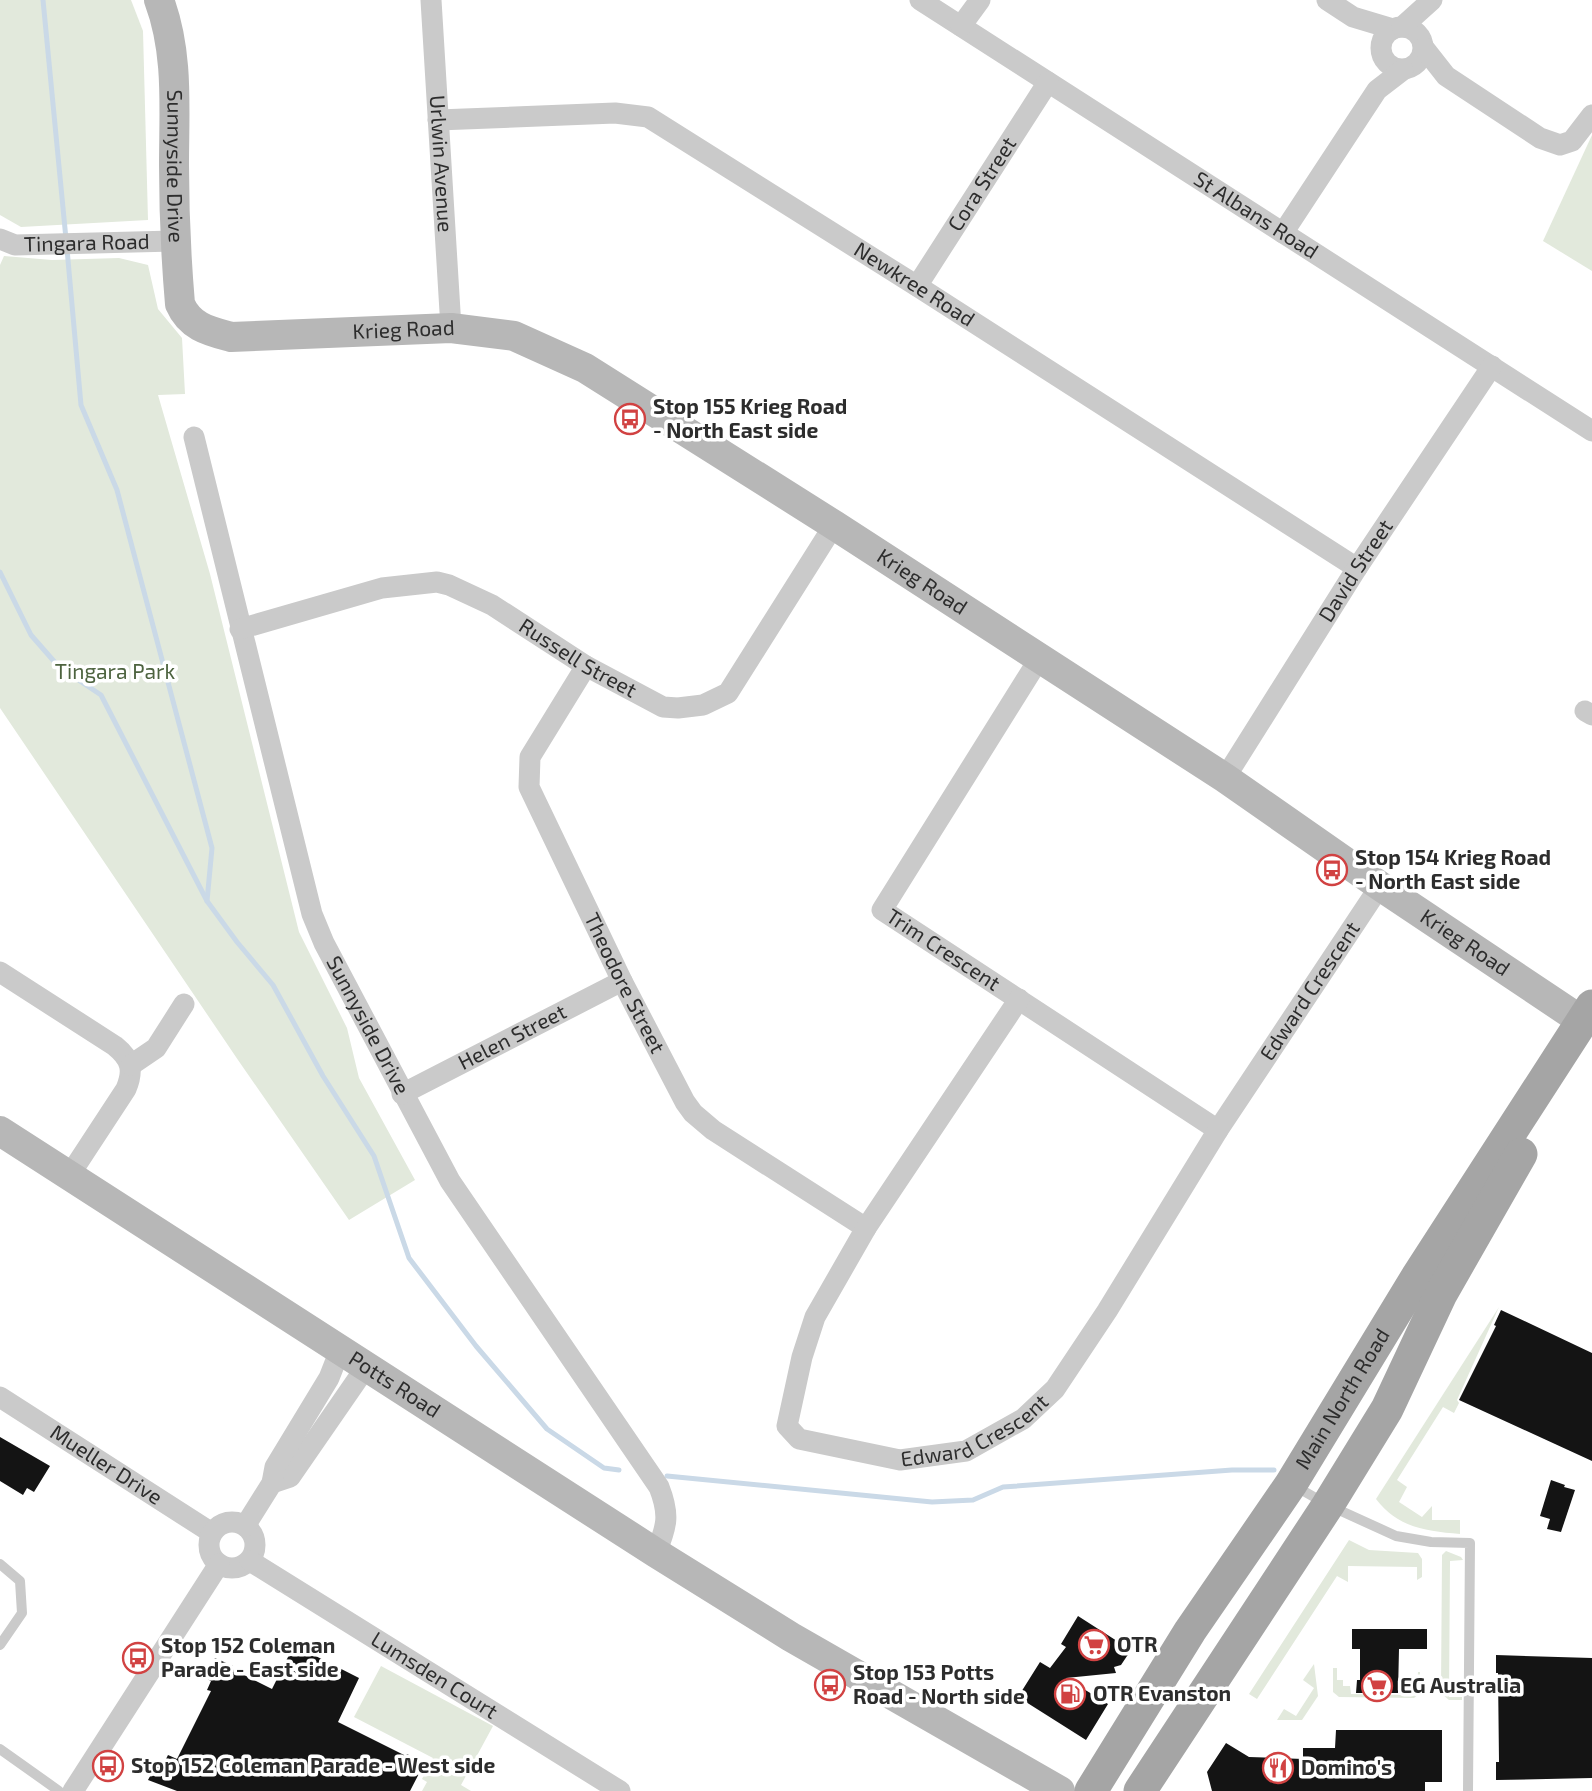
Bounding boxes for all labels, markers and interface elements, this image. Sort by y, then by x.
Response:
street label: Sunnyside Drive [163,89,190,243]
street label: Urlwin Avenue [426,94,459,233]
street label: Cora Street [942,132,1021,235]
street label: St Albans Road [1190,165,1323,263]
street label: Tingara Road [24,228,150,256]
street label: Newkree Road [850,236,980,331]
street label: Krieg Road [352,314,455,343]
place label: Stop 155 Krieg Road - North East side [653,393,847,442]
bus stop icon: Stop 155 Krieg Road - North East side [613,402,647,436]
street label: David Street [1312,514,1397,626]
street label: Krieg Road [873,542,972,619]
street label: Russell Street [515,612,641,702]
park label: Tingara Park [55,658,175,683]
place label: Stop 154 Krieg Road - North East side [1355,844,1551,893]
bus stop icon: Stop 154 Krieg Road - North East side [1315,853,1349,887]
street label: Trim Crescent [882,902,1005,995]
street label: Krieg Road [1416,903,1515,980]
street label: Theodore Street [580,908,671,1057]
street label: Edward Crescent [1254,916,1364,1064]
street label: Sunnyside Drive [322,951,416,1098]
street label: Helen Street [453,998,570,1074]
street label: Main North Road [1289,1323,1394,1473]
street label: Potts Road [345,1345,446,1422]
street label: Edward Crescent [899,1388,1053,1471]
street label: Mueller Drive [46,1419,167,1509]
street label: Lumsden Court [367,1626,503,1723]
supermarket icon: OTR [1077,1628,1111,1662]
place label: OTR [1117,1631,1157,1656]
place label: Stop 152 Coleman Parade - East side [161,1632,339,1681]
bus stop icon: Stop 152 Coleman Parade - East side [121,1641,155,1675]
place label: Stop 153 Potts Road - North side [853,1659,1025,1708]
bus stop icon: Stop 153 Potts Road - North side [813,1668,847,1702]
supermarket icon: EG Australia [1360,1669,1394,1703]
place label: EG Australia [1400,1672,1521,1697]
fuel station icon: OTR Evanston [1053,1677,1087,1711]
place label: OTR Evanston [1093,1680,1231,1705]
bus stop icon: Stop 152 Coleman Parade - West side [91,1749,125,1783]
restaurant icon: Domino's [1261,1751,1295,1785]
place label: Stop 152 Coleman Parade - West side [131,1752,495,1777]
place label: Domino's [1301,1754,1392,1779]

